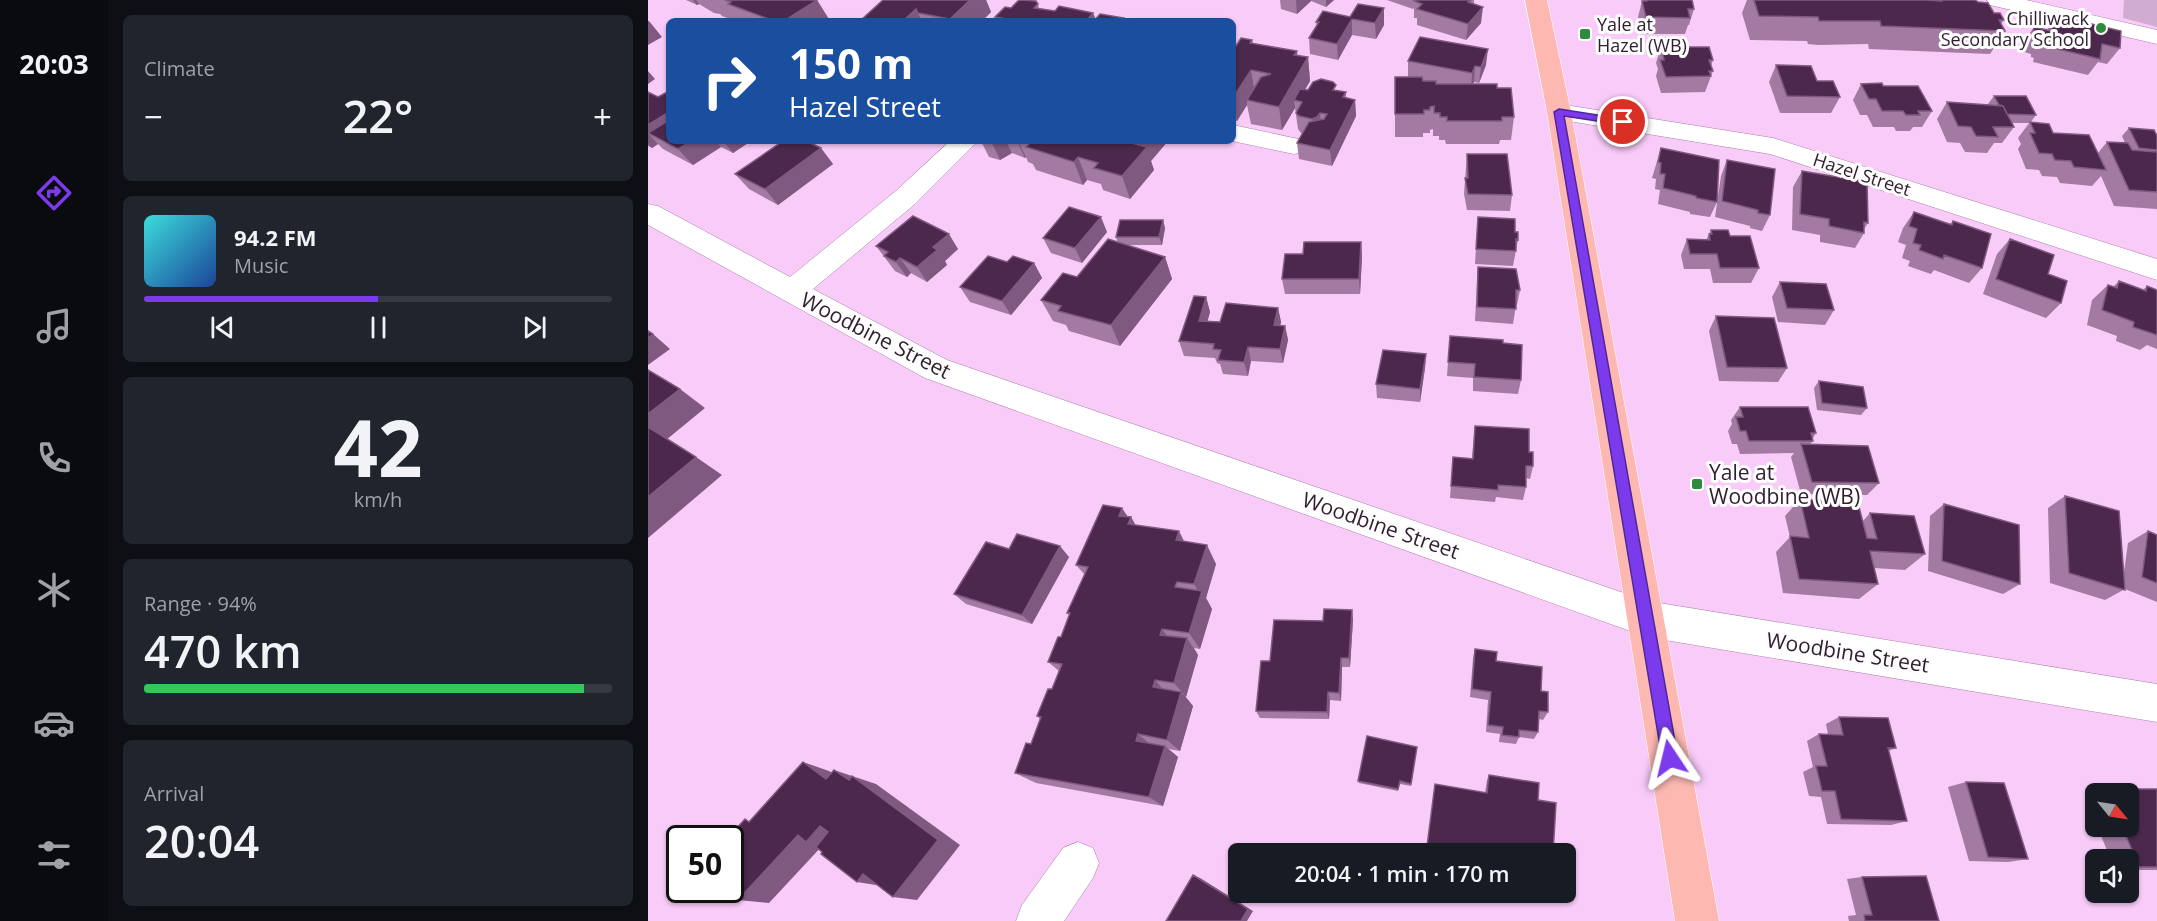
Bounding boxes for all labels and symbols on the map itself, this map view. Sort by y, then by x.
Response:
place label: Chilliwack Secondary School [1941,6,2090,51]
place label: Yale at Hazel (WB) [1597,12,1687,57]
marker: Chilliwack Secondary School [2094,21,2108,35]
marker: Yale at Hazel (WB) [1578,27,1592,41]
pin [1597,96,1648,147]
street label: Hazel Street [1810,147,1914,201]
street label: Woodbine Street [796,285,956,385]
place label: Yale at Woodbine (WB) [1709,458,1860,510]
marker: Yale at Woodbine (WB) [1690,477,1704,491]
street label: Woodbine Street [1299,485,1463,565]
street label: Woodbine Street [1765,625,1931,679]
position arrow [1638,726,1702,790]
north arrow [2085,783,2139,837]
speed limit sign: 50 [666,825,744,903]

